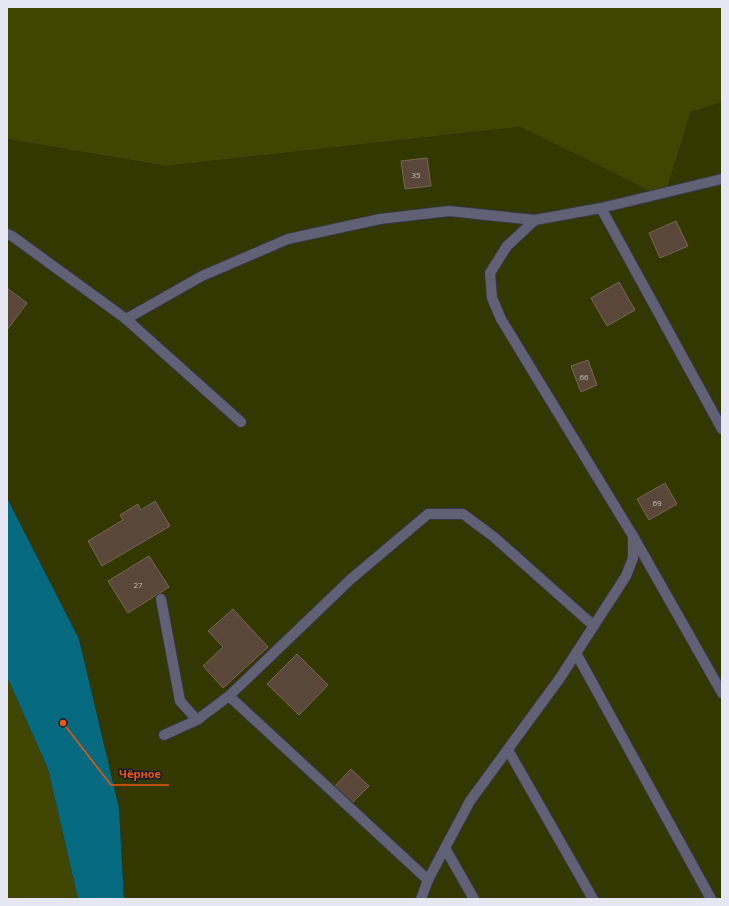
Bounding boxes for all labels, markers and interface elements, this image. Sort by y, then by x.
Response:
house number: 35 [411,169,421,180]
house number: 66 [579,371,589,382]
house number: 69 [652,497,662,508]
house number: 27 [133,579,143,590]
callout: Чёрное [111,762,169,785]
text: Чёрное [119,766,162,781]

